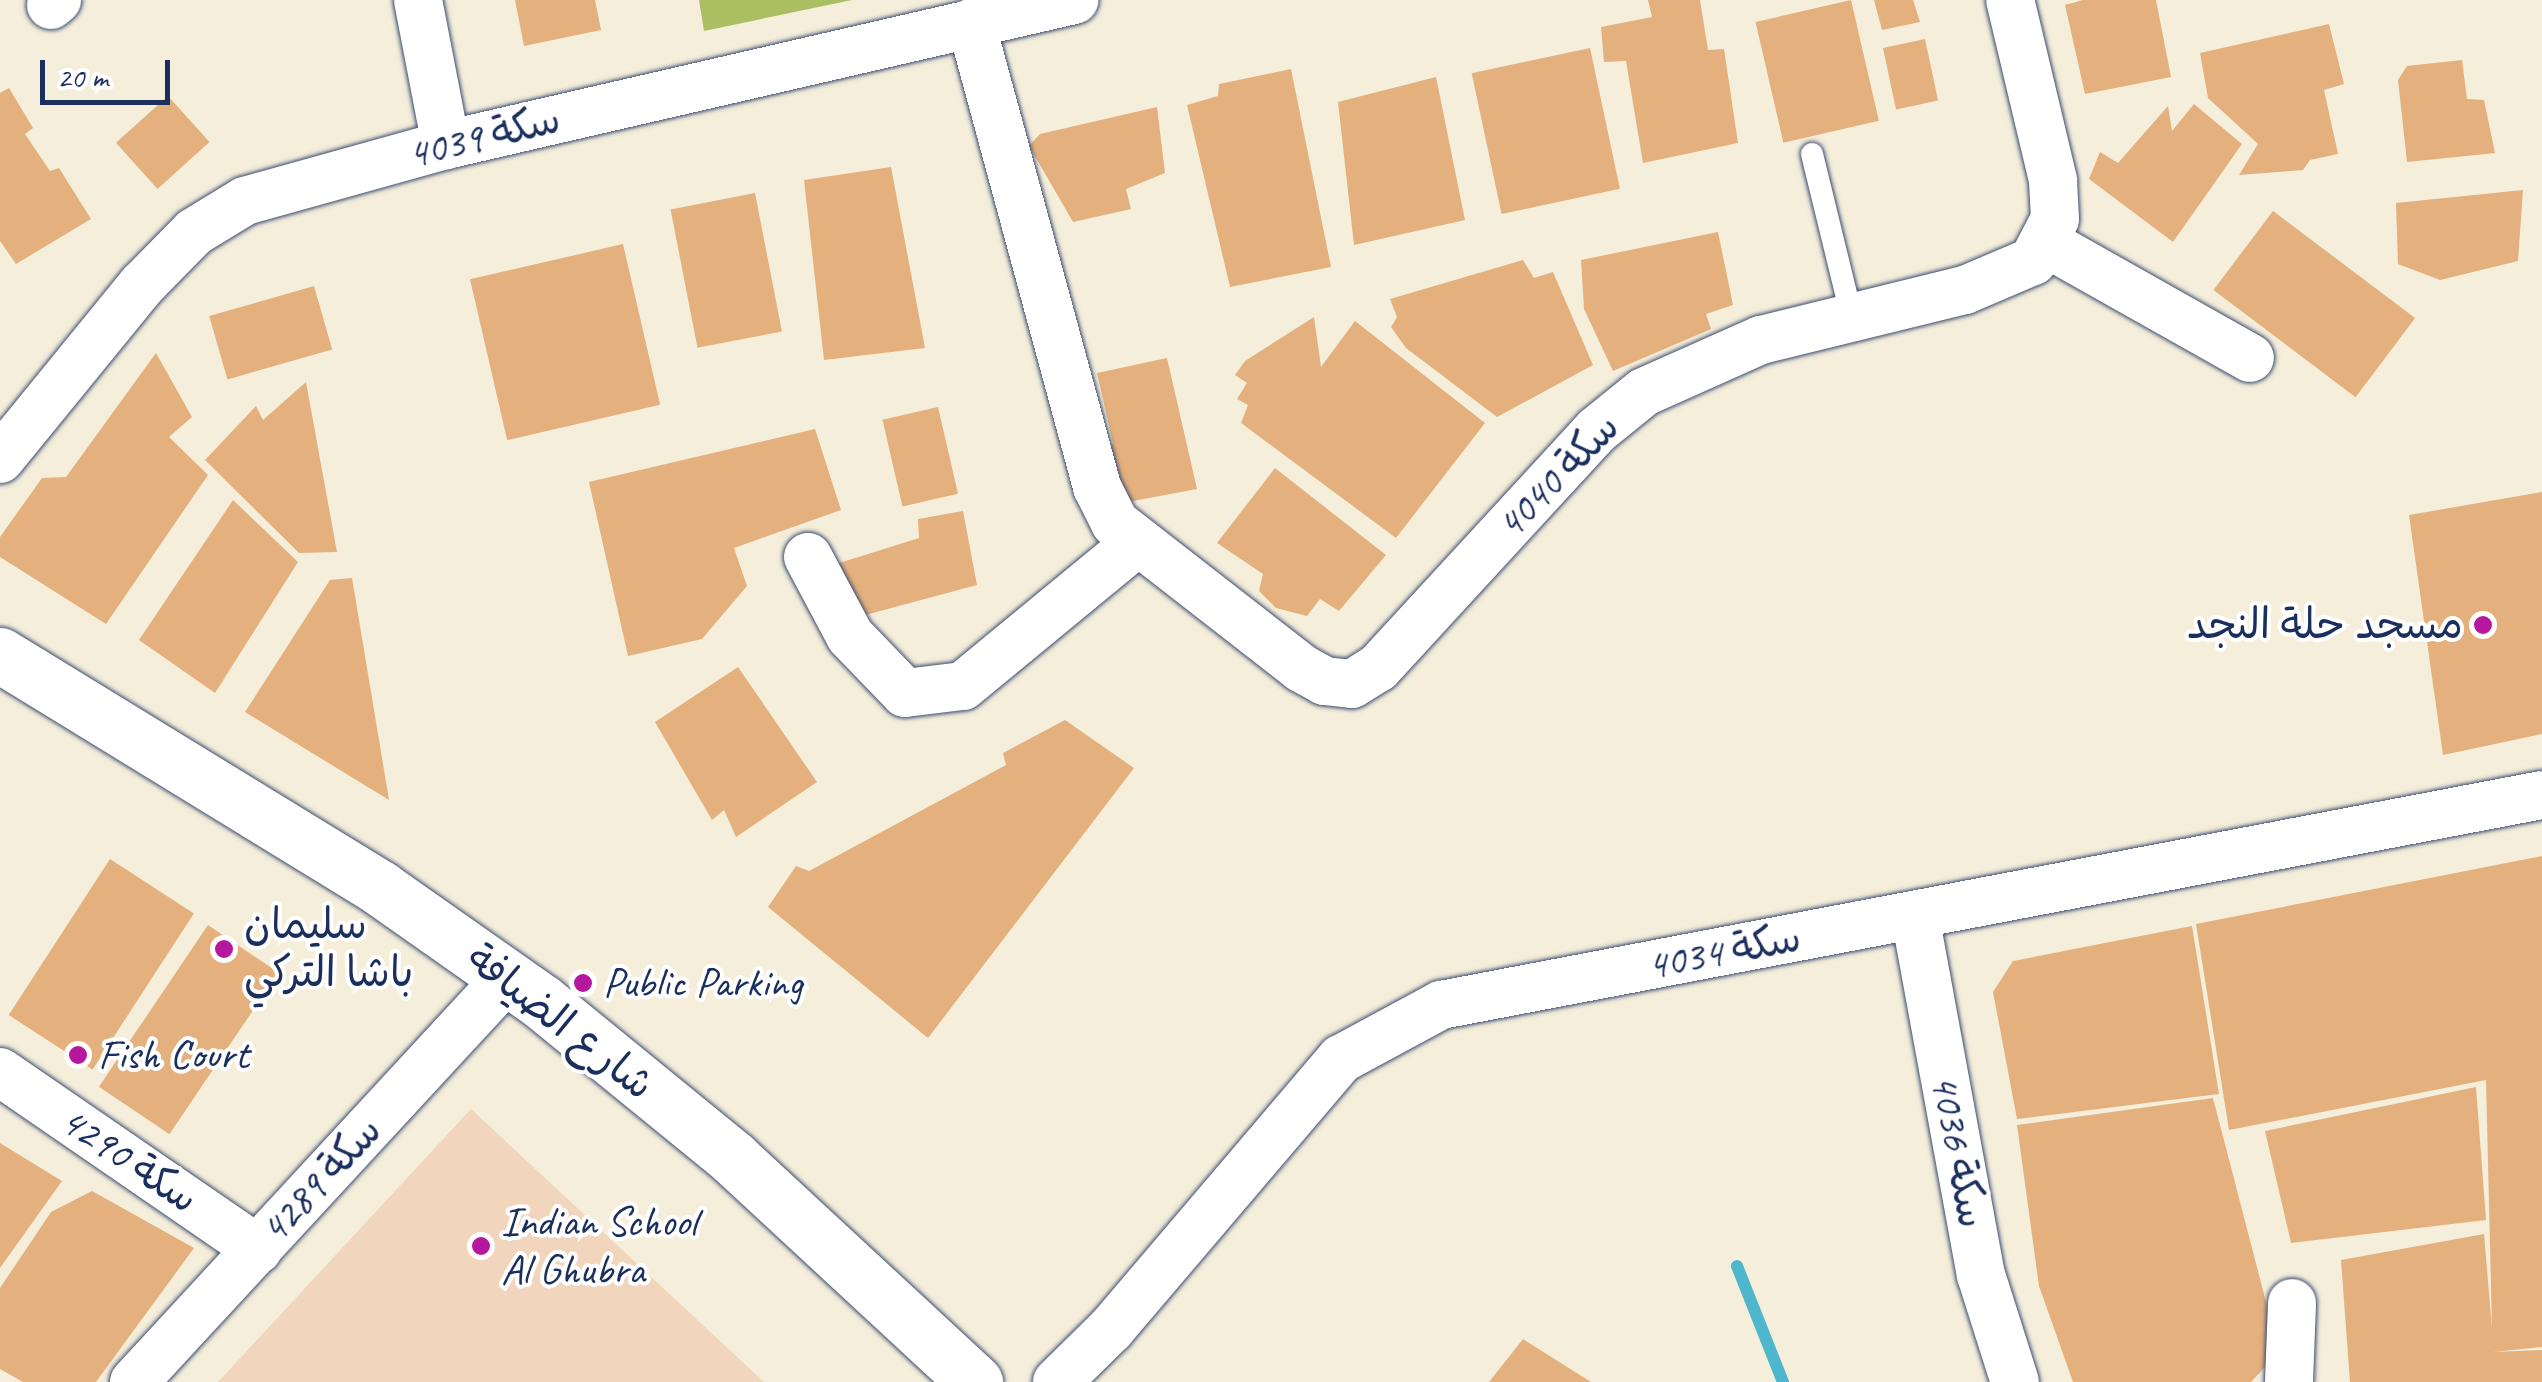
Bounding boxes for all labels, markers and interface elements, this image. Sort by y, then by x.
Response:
scale bar [45,40,175,102]
text: 20 m [57,58,108,96]
street label: سكة 4039 [402,94,566,180]
street label: سكة 4040 [1486,402,1630,550]
place label: مسجد حلة النجد [2187,600,2463,650]
marker: مسجد حلة النجد [2472,614,2494,636]
place label: سليمان باشا التركي [244,900,414,998]
street label: سكة 4034 [1643,912,1805,992]
street label: شارع الضيافة [456,933,664,1111]
marker: سليمان باشا التركي [213,938,235,960]
place label: Public Parking [603,958,804,1008]
marker: Public Parking [572,972,594,994]
place label: Fish Court [98,1030,248,1080]
marker: Fish Court [67,1044,89,1066]
street label: سكة 4036 [1918,1070,1998,1232]
street label: سكة 4290 [50,1096,208,1224]
street label: سكة 4289 [249,1106,393,1254]
place label: Indian School Al Ghubra [501,1197,697,1296]
marker: Indian School Al Ghubra [470,1235,492,1257]

